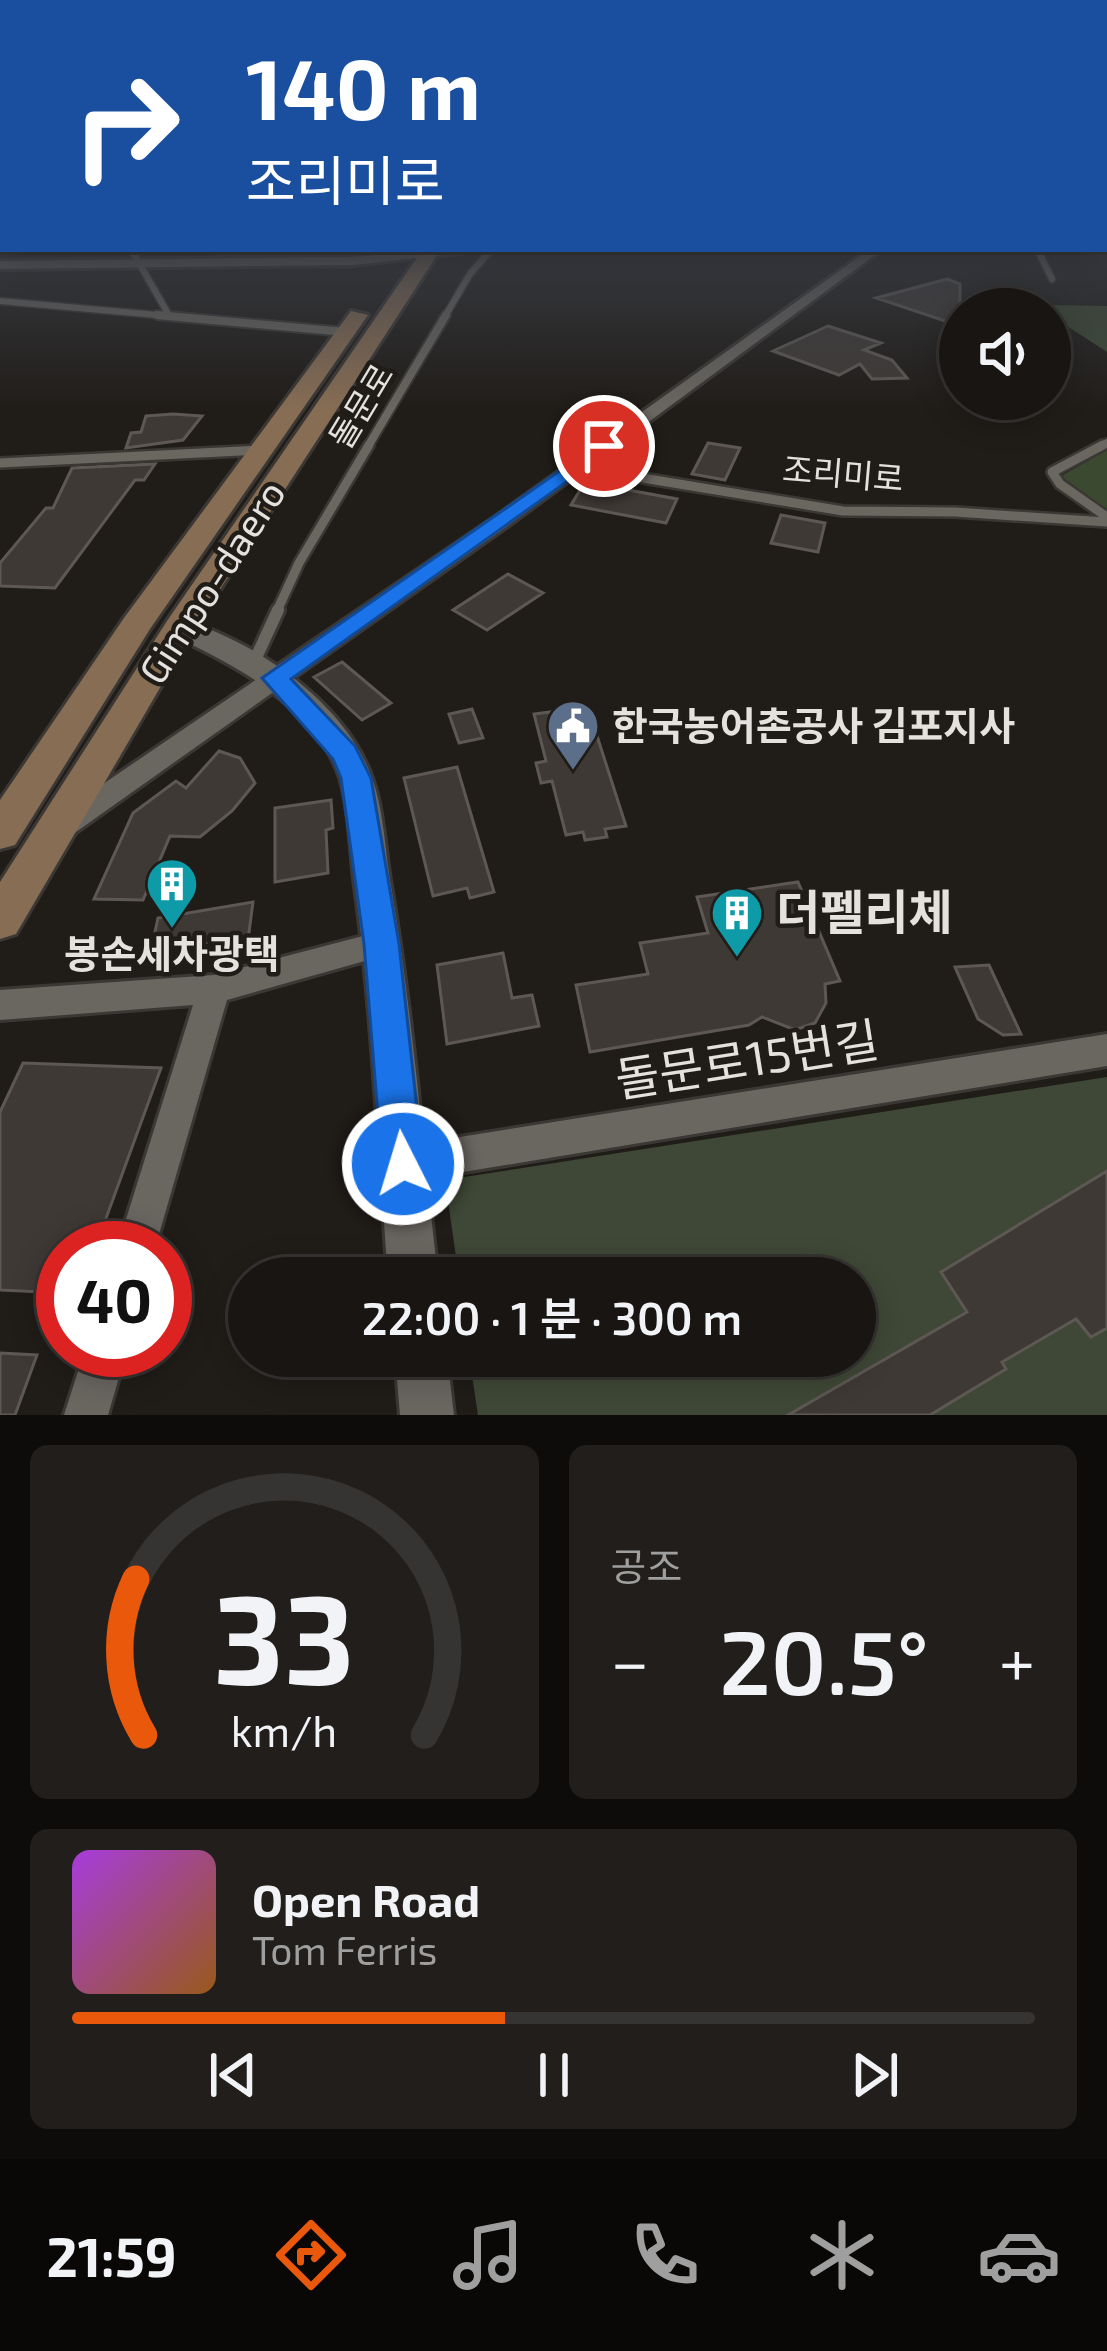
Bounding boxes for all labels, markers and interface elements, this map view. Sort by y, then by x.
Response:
text: 140 m [246,36,481,137]
icon: right [48,48,204,204]
text: 조리미로 [246,147,445,212]
map controls [939,288,1071,420]
button: sound [939,288,1071,420]
street label: 돌문로 [320,356,401,455]
pin [553,395,655,497]
icon: arrive [571,413,637,479]
street label: 조리미로 [781,448,905,498]
street label: Gimpo-daero [128,471,294,692]
public building icon: 한국농어촌공사 김포지사 [545,698,601,772]
place label: 한국농어촌공사 김포지사 [612,701,1015,748]
building icon: 봉손세차광택 [144,856,200,930]
place label: 더펠리체 [776,882,953,940]
building icon: 더펠리체 [709,885,765,959]
place label: 봉손세차광택 [64,929,280,976]
street label: 돌문로15번길 [611,1009,882,1107]
position arrow [340,1101,466,1227]
speed limit sign: 40 [36,1221,192,1377]
text: 22:00 · 1 분 · 300 m [362,1290,742,1344]
text: 공조 [611,1542,682,1589]
text: 33 [213,1559,355,1709]
text: 20.5° [719,1605,929,1713]
text: − [611,1620,649,1699]
text: + [999,1620,1035,1699]
text: km/h [231,1704,337,1756]
text: Open Road [252,1872,480,1926]
text: Tom Ferris [252,1926,437,1973]
icon: previous [200,2042,266,2108]
icon: pause [521,2042,587,2108]
icon: next [842,2042,908,2108]
icon: directions [269,2213,353,2297]
icon: music [446,2213,530,2297]
icon: phone [623,2213,707,2297]
icon: climate [800,2213,884,2297]
icon: car [977,2213,1061,2297]
text: 21:59 [46,2223,177,2288]

